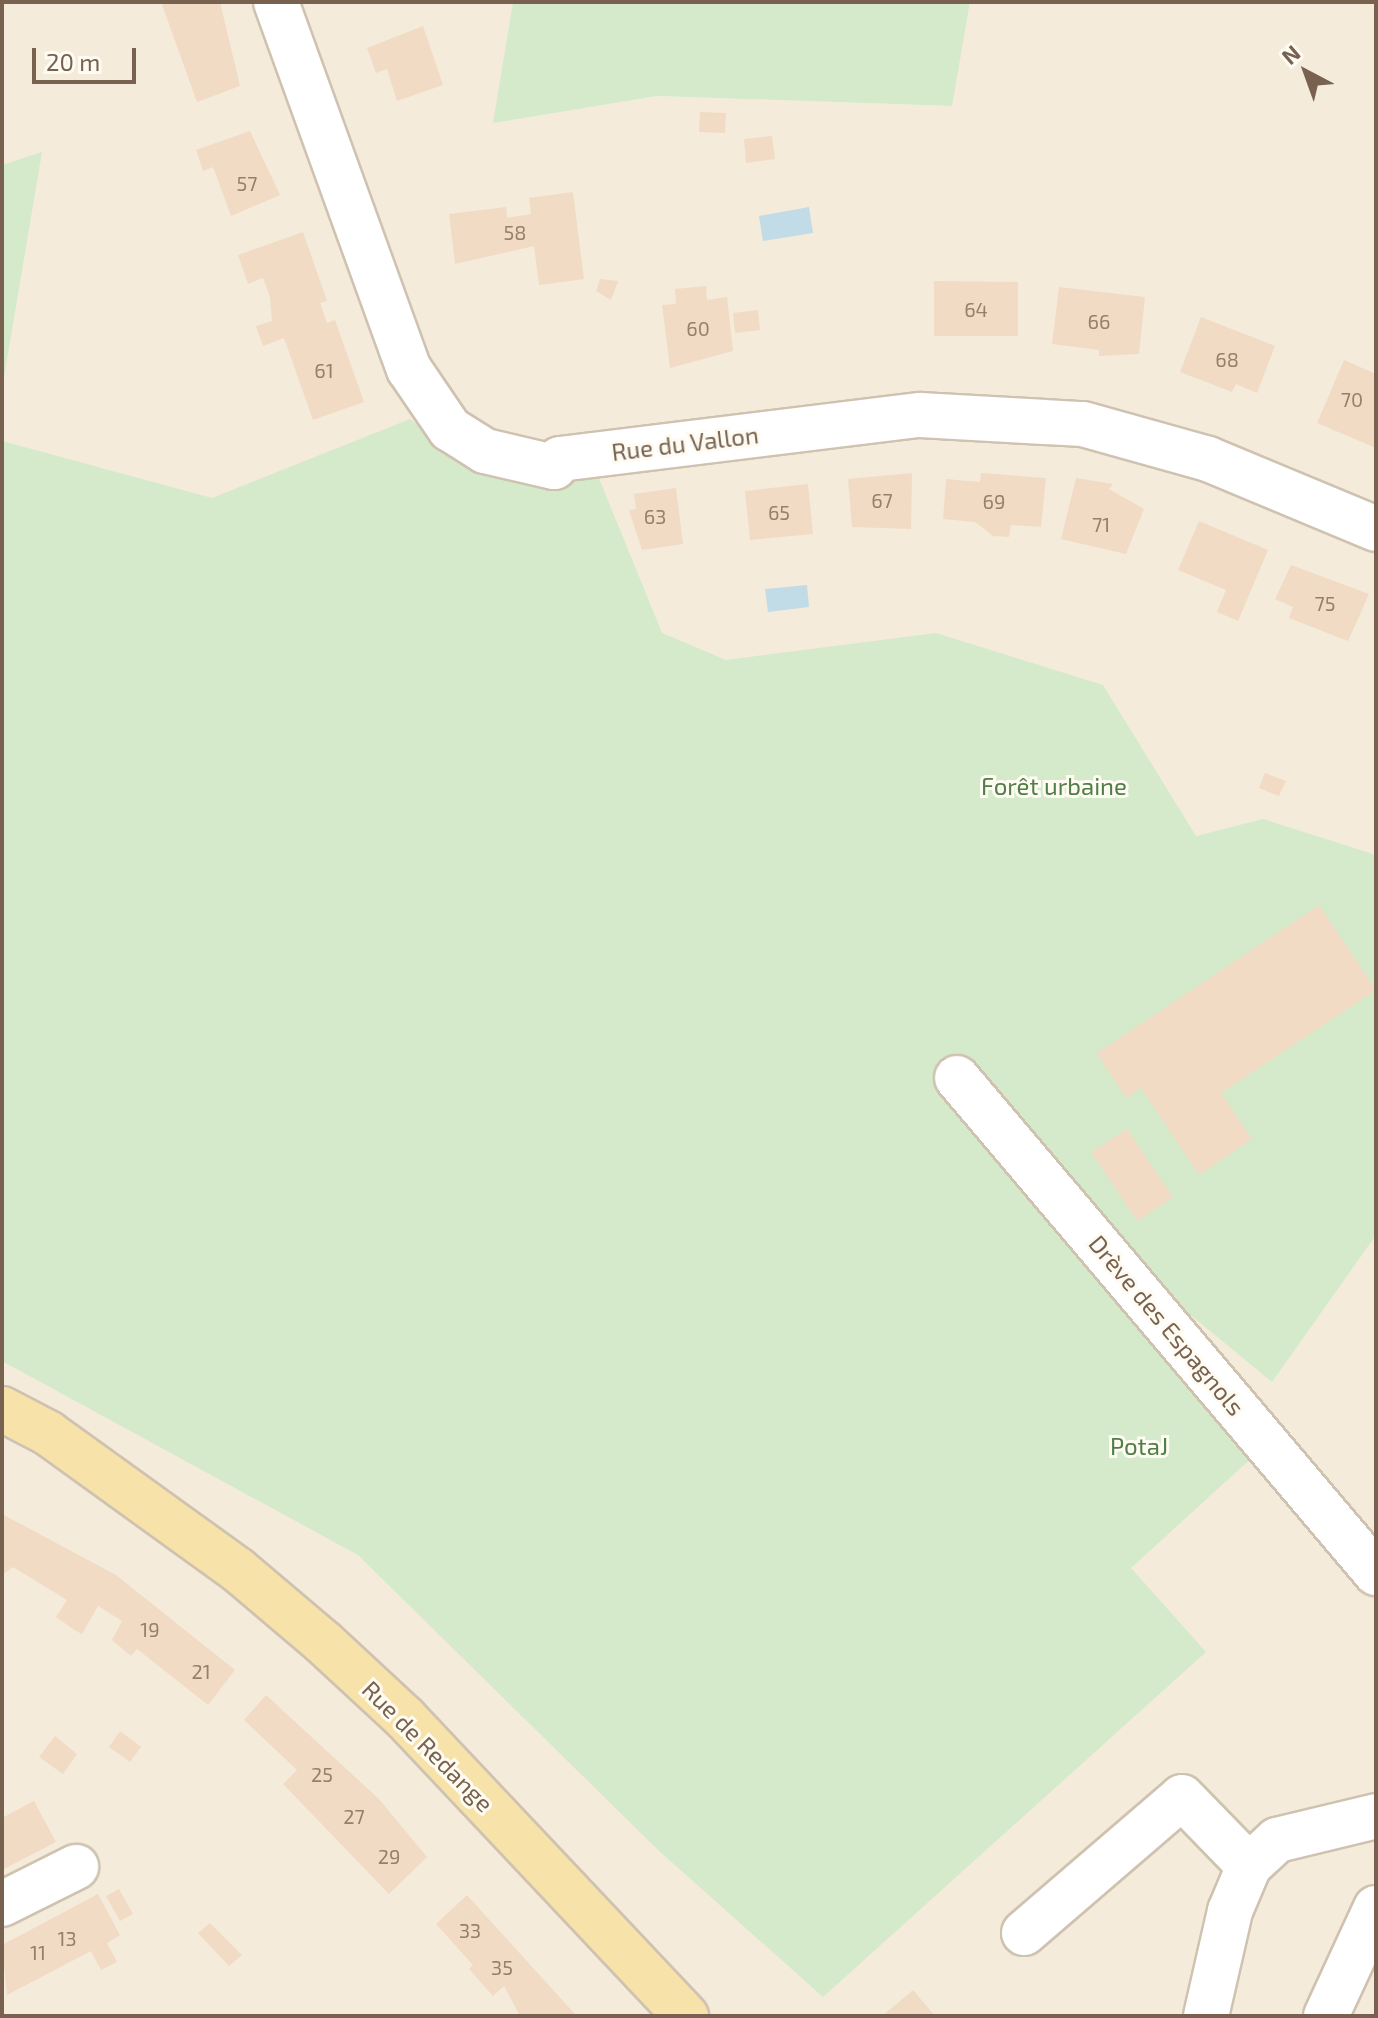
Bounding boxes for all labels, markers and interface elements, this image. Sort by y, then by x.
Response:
scale bar [36,32,140,82]
north arrow [1266,32,1346,112]
text: N [1276,39,1305,69]
text: 20 m [46,47,100,76]
house number: 57 [237,171,257,195]
house number: 58 [504,220,526,244]
house number: 64 [964,297,988,321]
house number: 66 [1088,309,1110,333]
house number: 60 [686,316,710,340]
house number: 68 [1215,347,1239,371]
house number: 61 [314,358,334,382]
house number: 70 [1341,387,1363,411]
street label: Rue du Vallon [610,420,760,466]
house number: 67 [871,488,893,512]
house number: 69 [983,489,1005,513]
house number: 65 [768,500,790,524]
house number: 63 [644,504,666,528]
house number: 71 [1092,512,1110,536]
house number: 75 [1315,591,1335,615]
park label: Forêt urbaine [981,772,1127,800]
street label: Drève des Espagnols [1083,1229,1251,1421]
park label: PotaJ [1110,1432,1168,1460]
house number: 19 [140,1617,160,1641]
house number: 21 [191,1659,211,1683]
street label: Rue de Redange [357,1675,499,1817]
house number: 25 [311,1762,333,1786]
house number: 27 [343,1804,365,1828]
house number: 29 [378,1844,400,1868]
house number: 33 [459,1918,481,1942]
house number: 13 [57,1926,77,1950]
house number: 11 [30,1940,46,1964]
house number: 35 [491,1955,513,1979]

